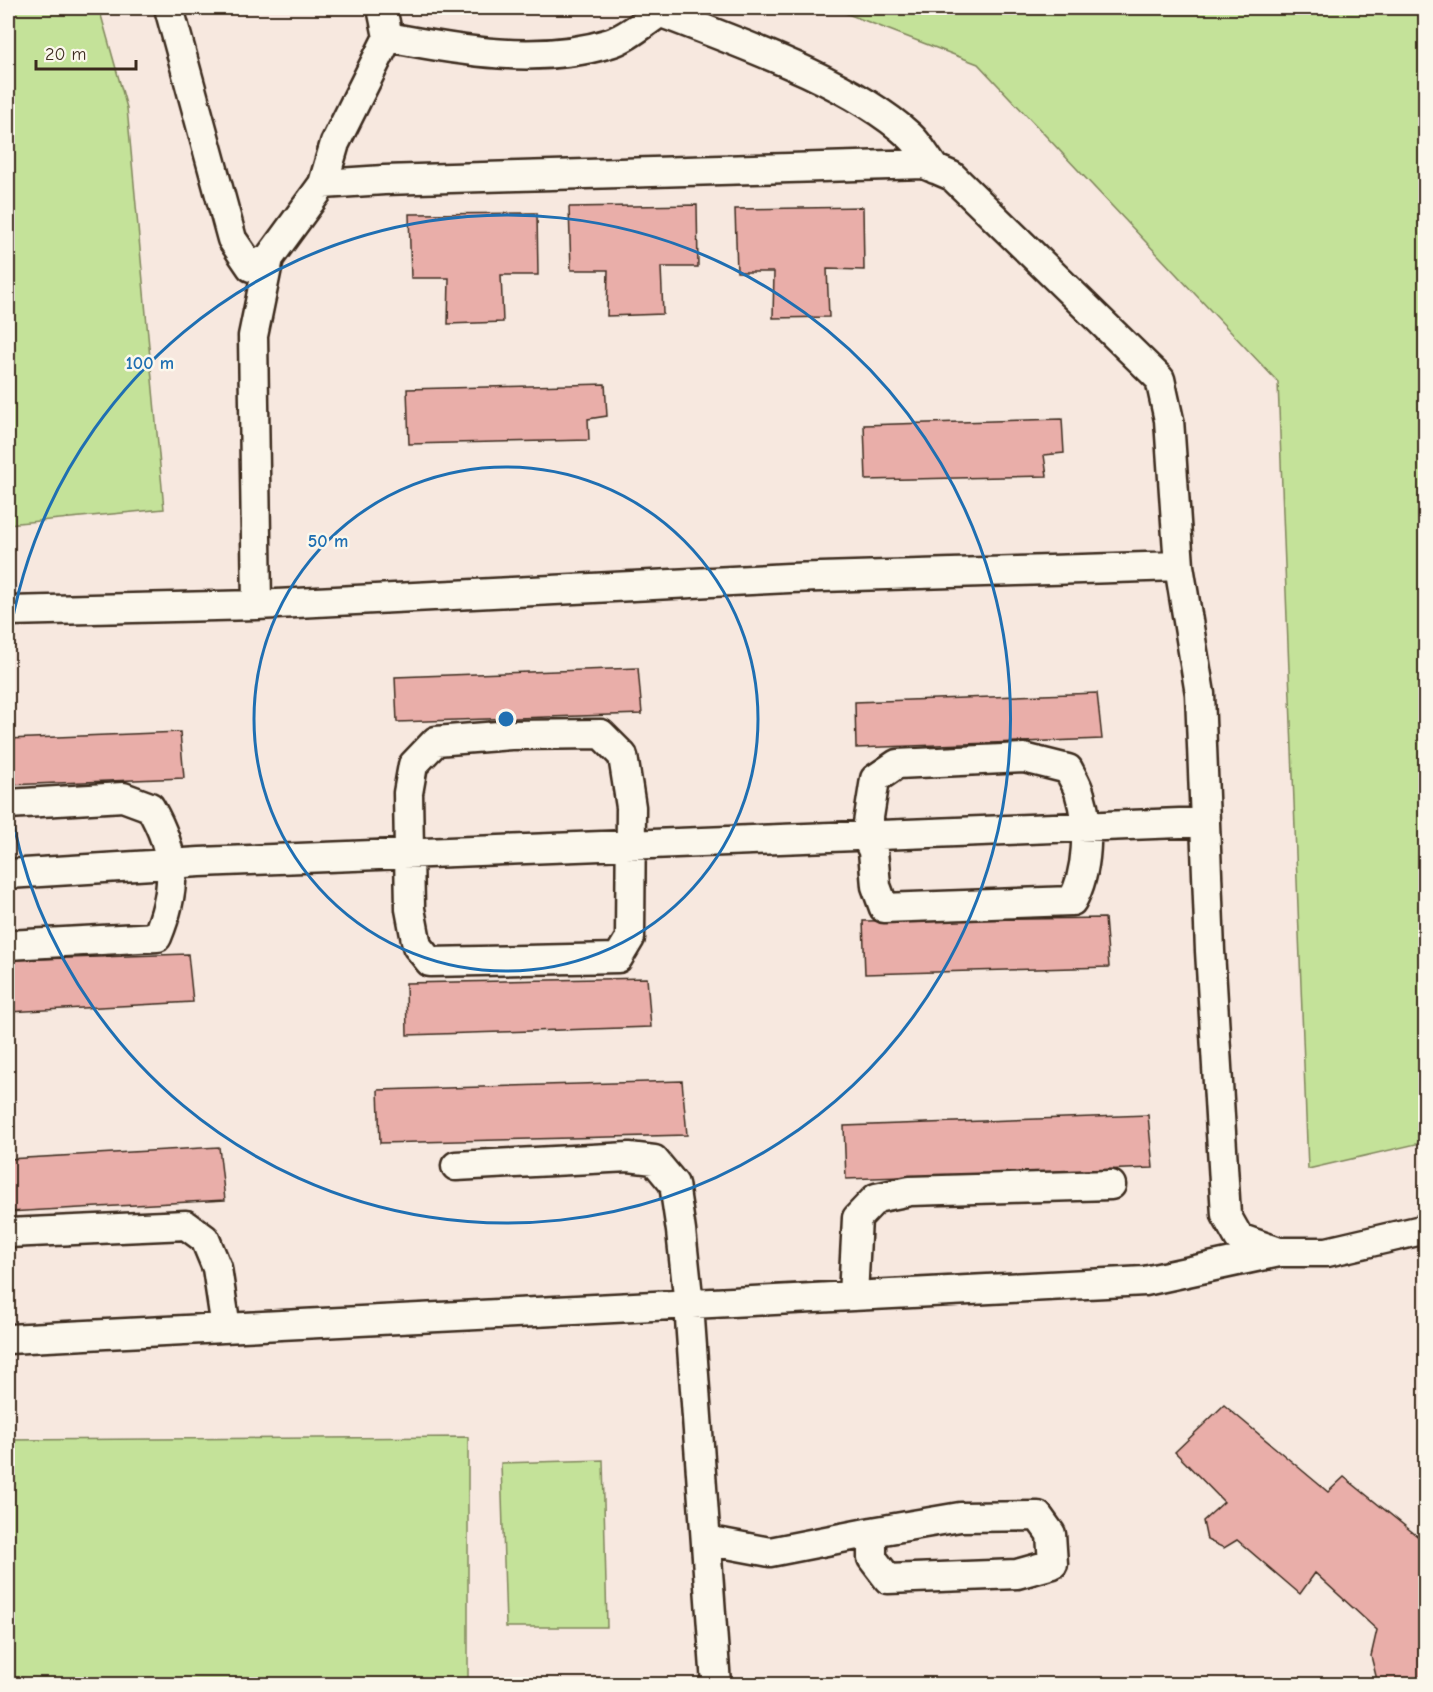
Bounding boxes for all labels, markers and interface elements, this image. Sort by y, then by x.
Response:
scale bar [36,33,136,71]
text: 20 m [45,44,86,65]
text: 100 m [126,353,174,374]
text: 50 m [308,531,348,552]
centre of rings [496,709,516,729]

